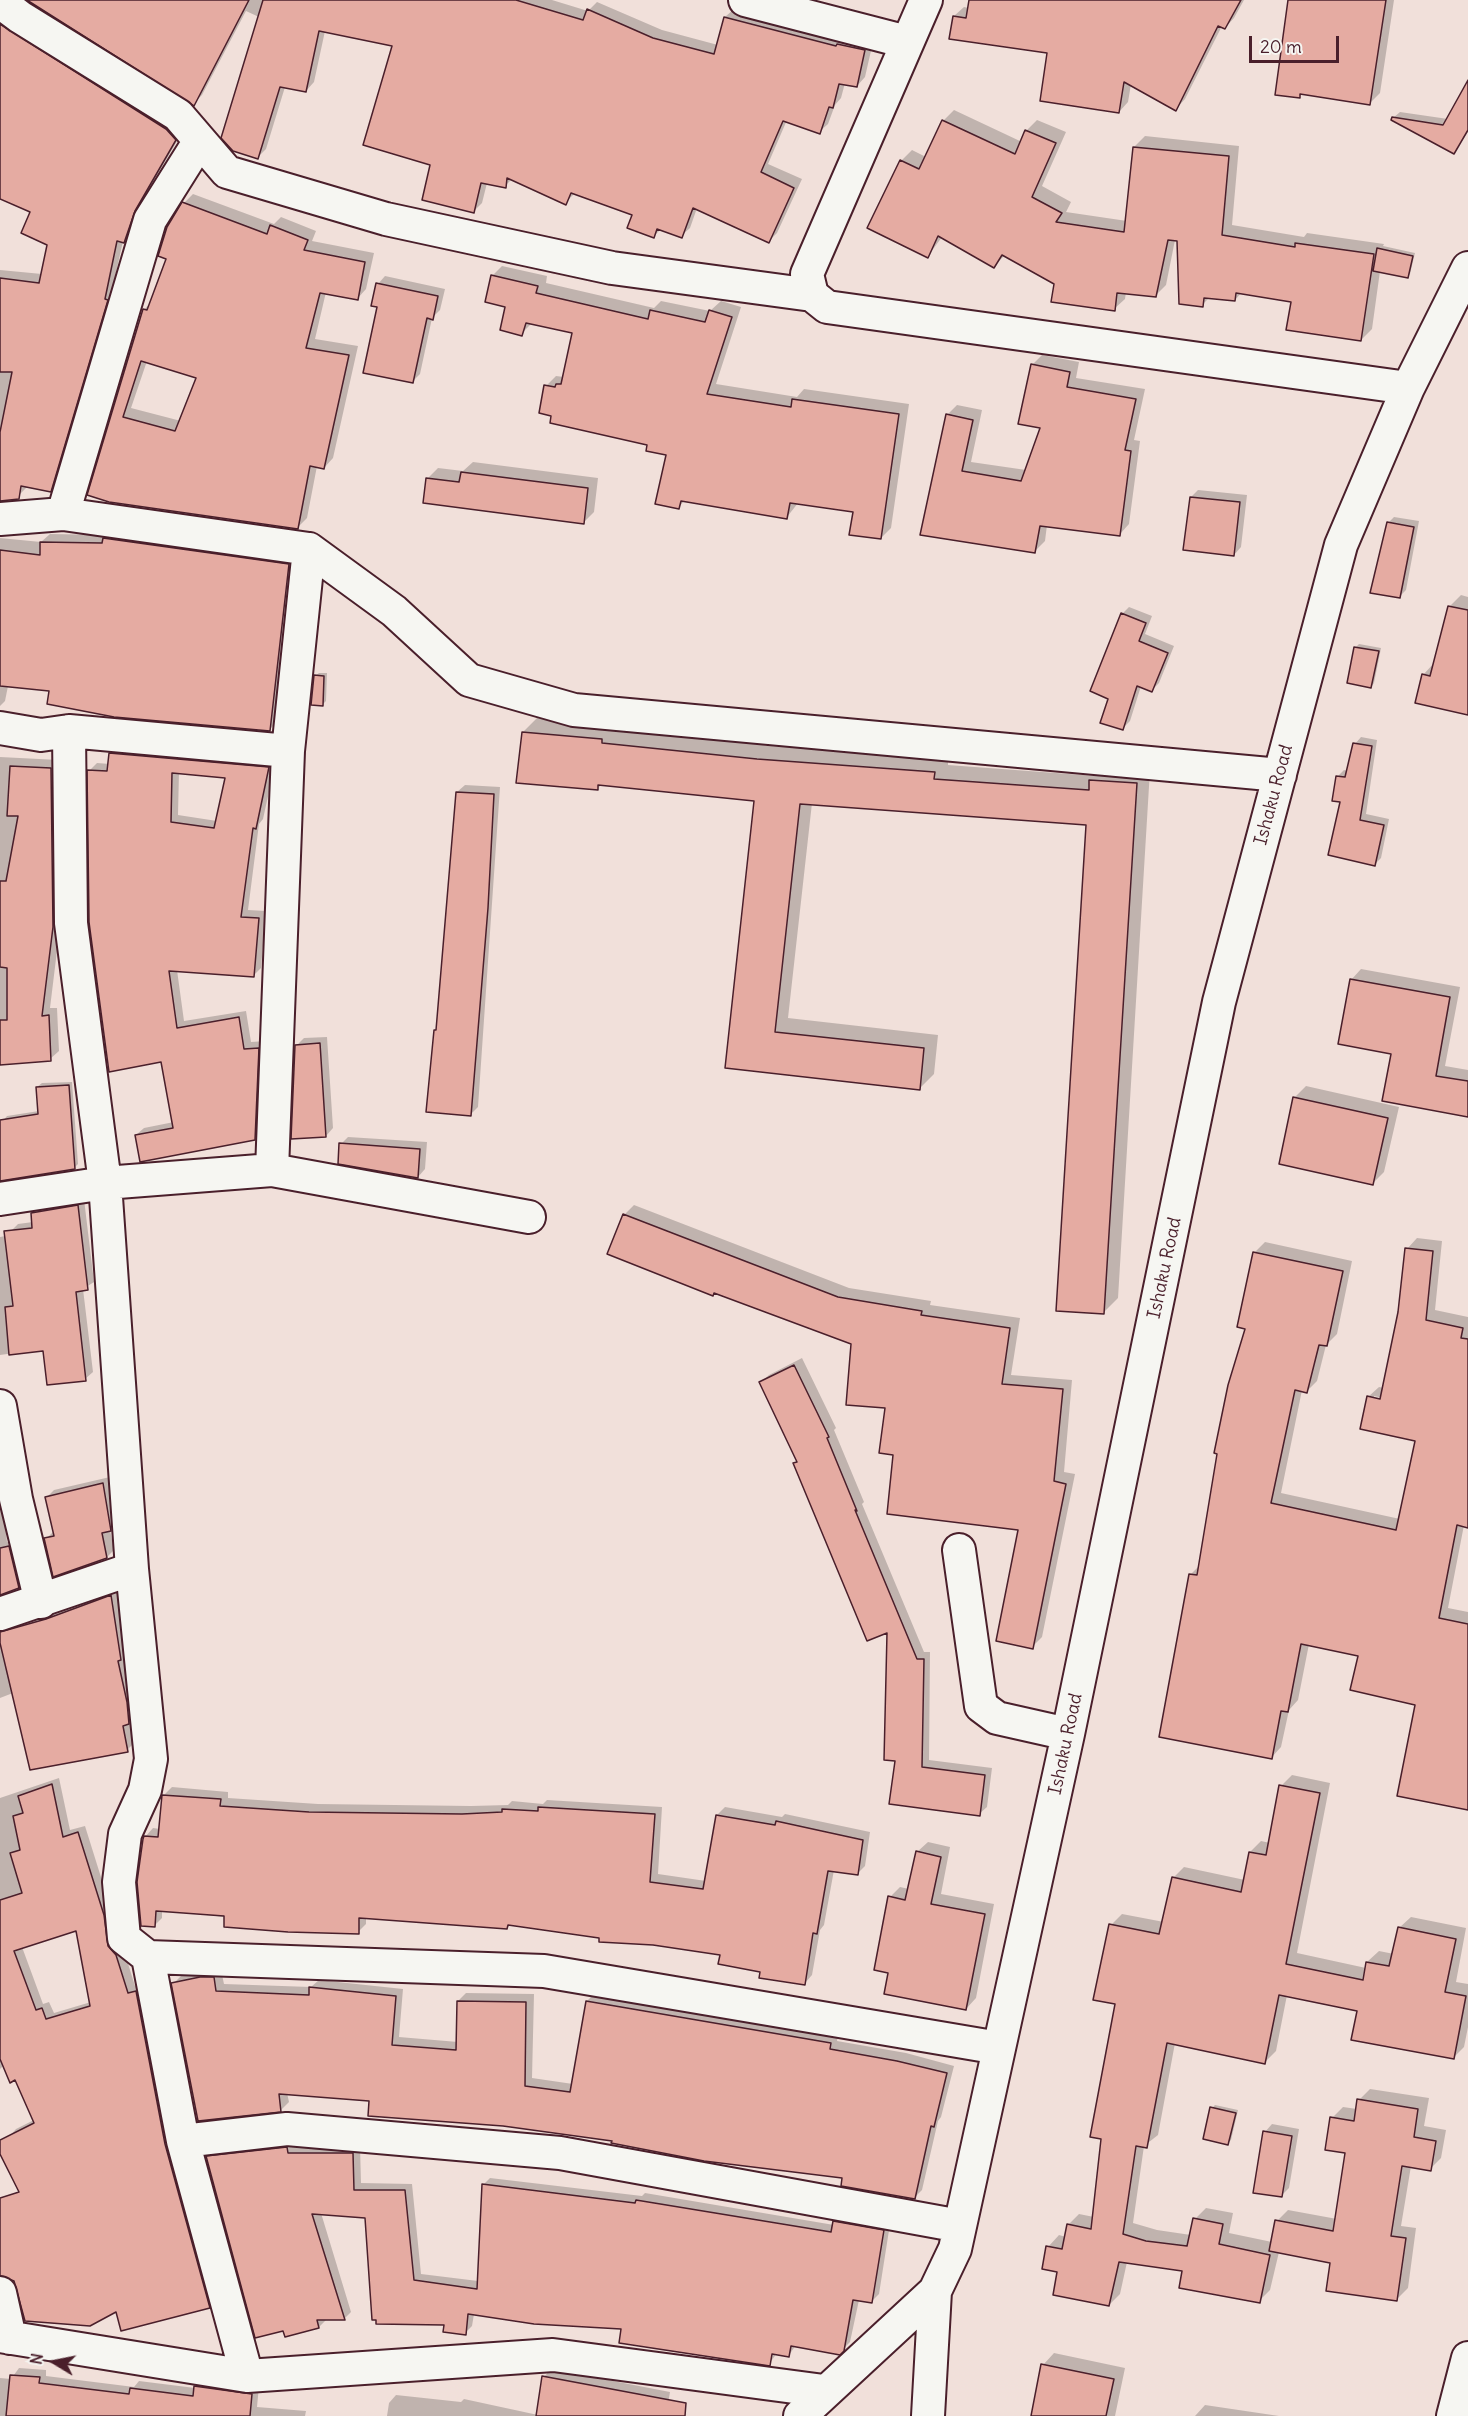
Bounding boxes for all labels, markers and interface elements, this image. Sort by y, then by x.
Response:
scale bar [1252,24,1342,62]
text: 20 m [1260,35,1302,58]
street label: Ishaku Road [1250,743,1298,847]
street label: Ishaku Road [1144,1215,1186,1321]
street label: Ishaku Road [1045,1691,1087,1797]
north arrow [24,2332,84,2392]
text: N [25,2352,47,2366]

